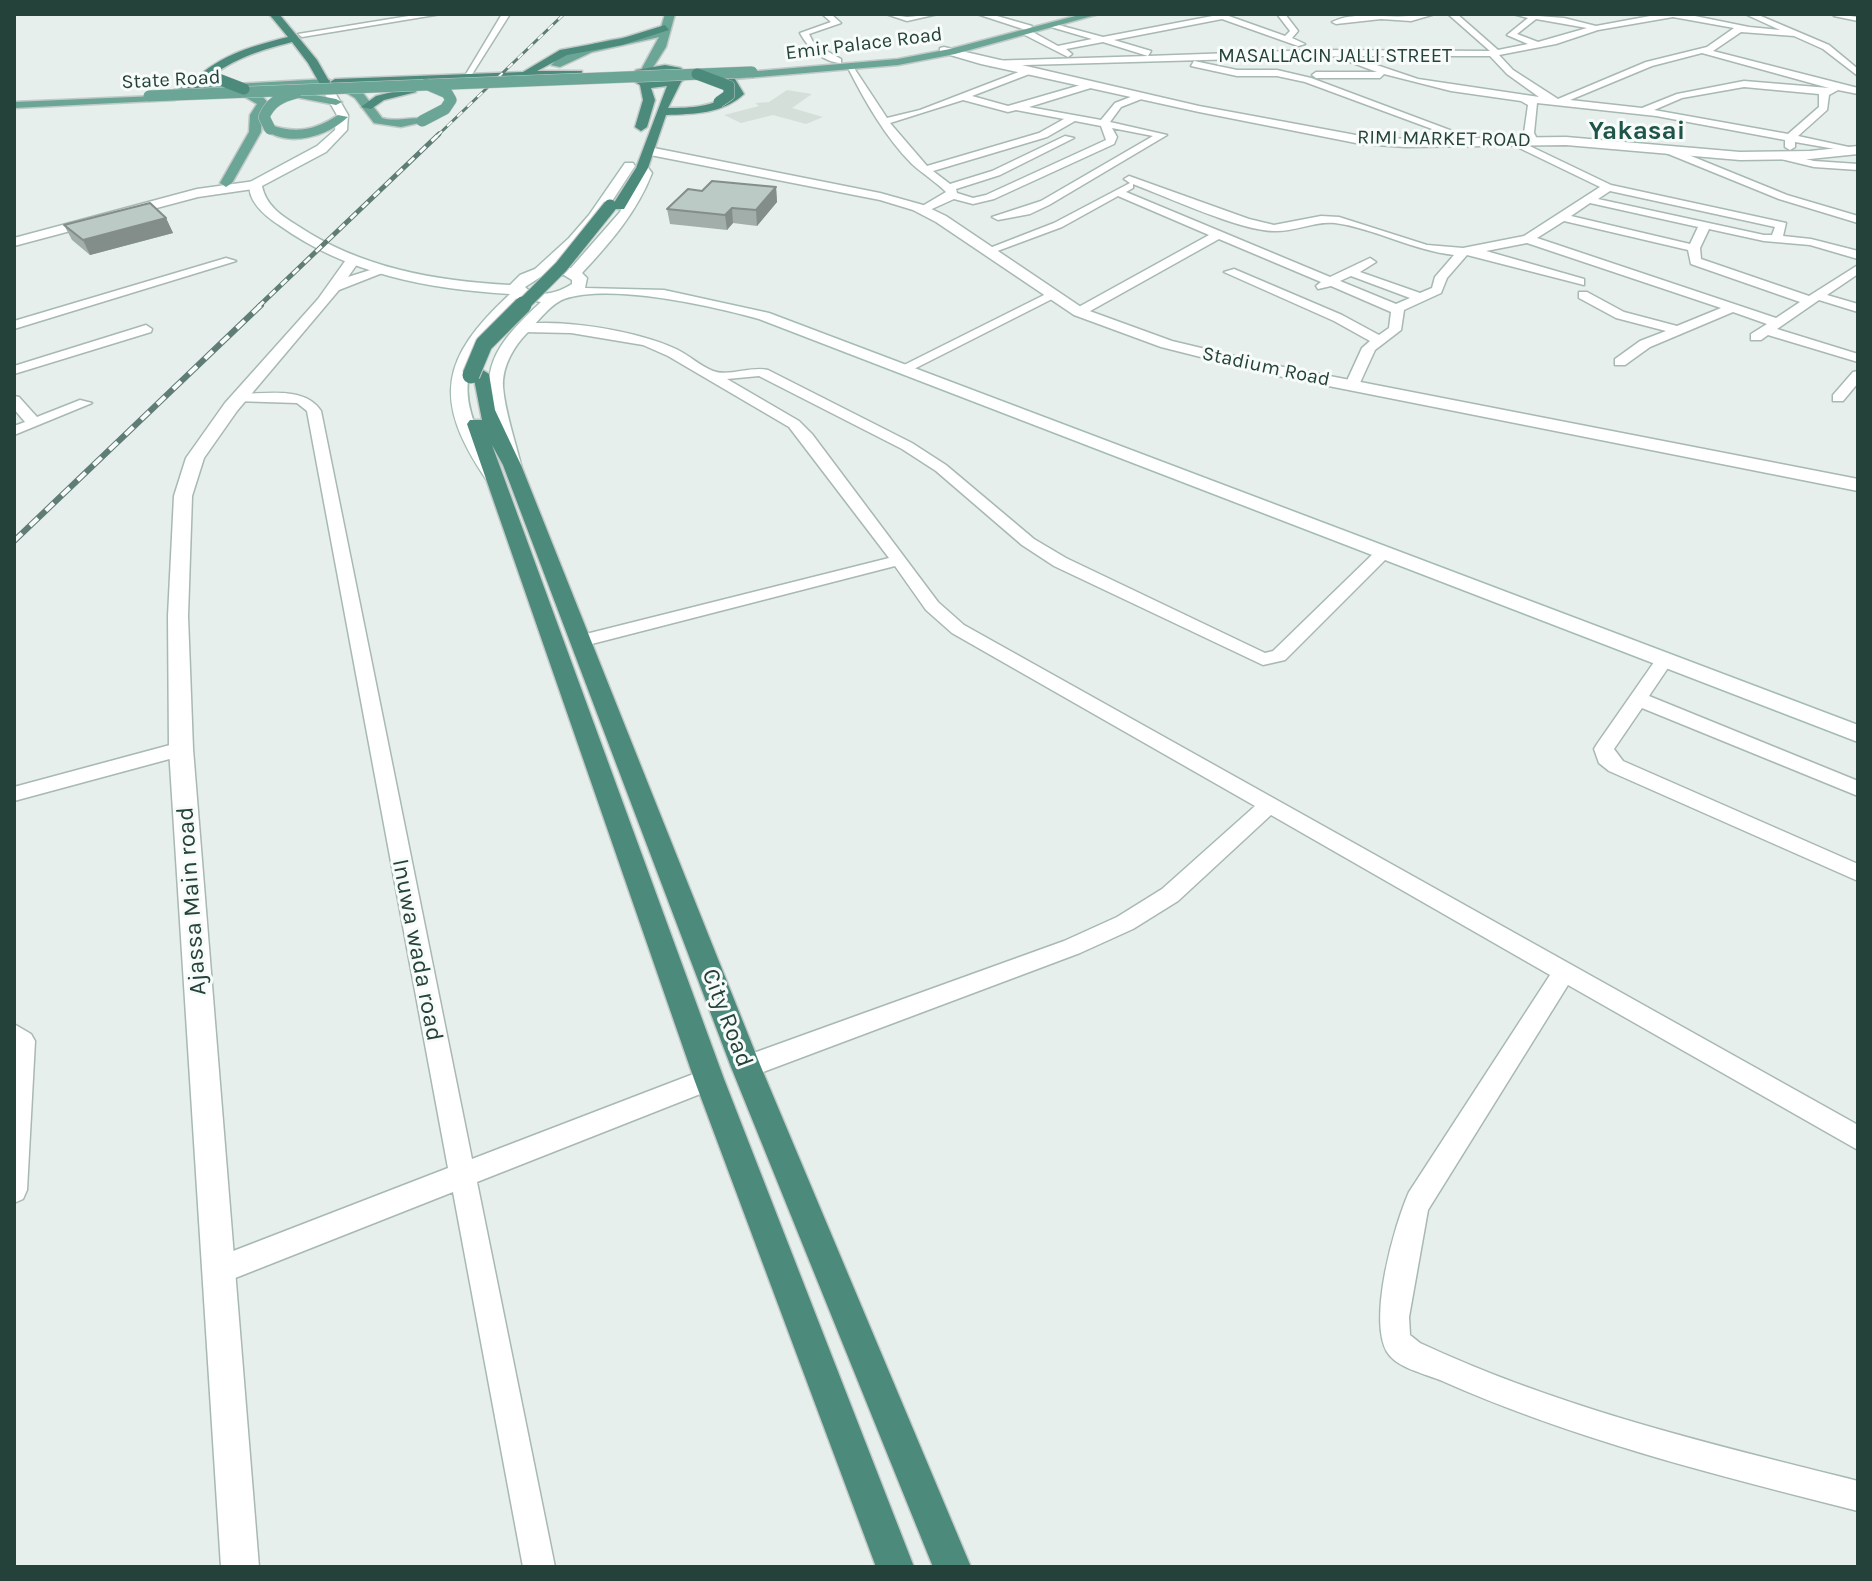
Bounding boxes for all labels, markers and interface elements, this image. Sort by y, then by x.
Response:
street label: Emir Palace Road [784,22,944,66]
street label: MASALLACIN JALLI STREET [1218,44,1452,68]
street label: State Road [121,65,221,95]
district label: Yakasai [1589,116,1685,148]
street label: RIMI MARKET ROAD [1357,125,1531,153]
street label: Stadium Road [1200,342,1332,392]
street label: Ajassa Main road [171,806,213,996]
street label: Inuwa wada road [385,856,449,1044]
street label: City Road [695,965,759,1071]

